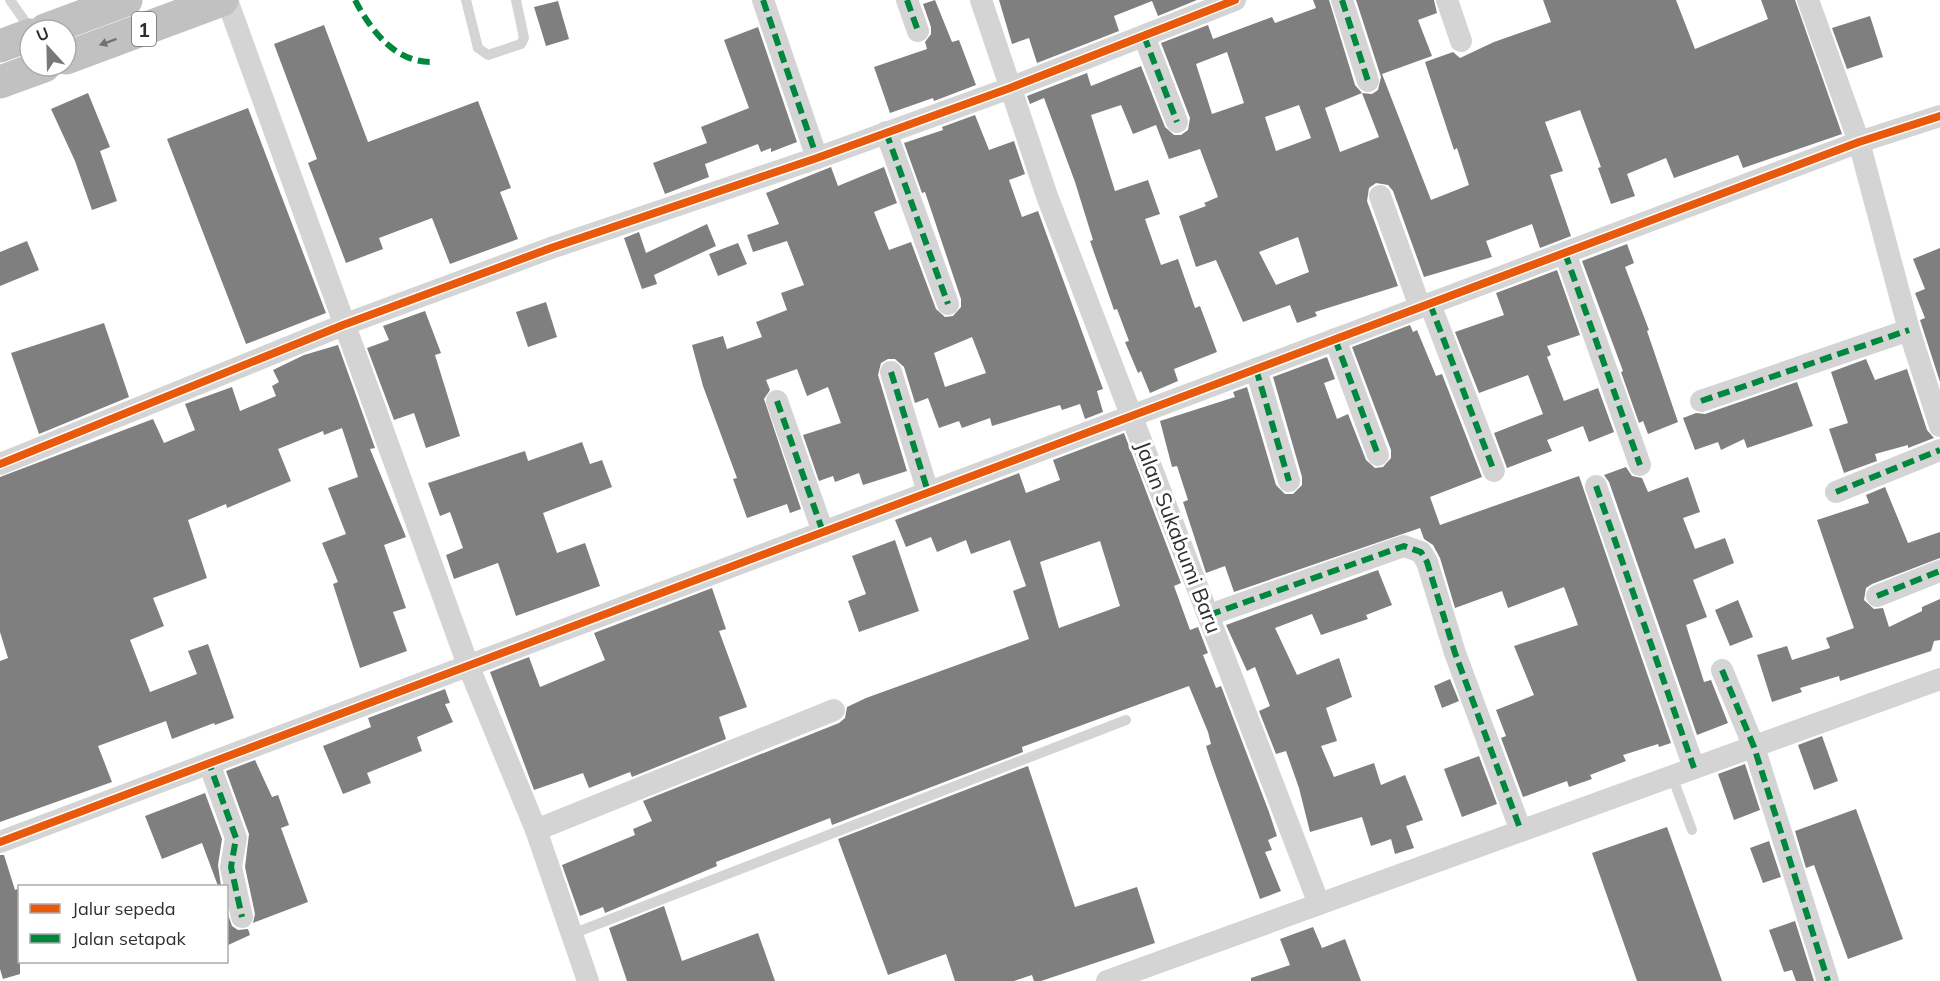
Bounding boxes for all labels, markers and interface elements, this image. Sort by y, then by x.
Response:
road number: 1 [132,12,156,46]
north arrow [18,18,78,78]
text: U [33,23,52,46]
one-way arrow [99,38,117,48]
street label: Jalan Sukabumi Baru [1130,437,1228,637]
legend [18,885,228,963]
text: Jalur sepeda [72,897,176,920]
text: Jalan setapak [72,927,186,950]

